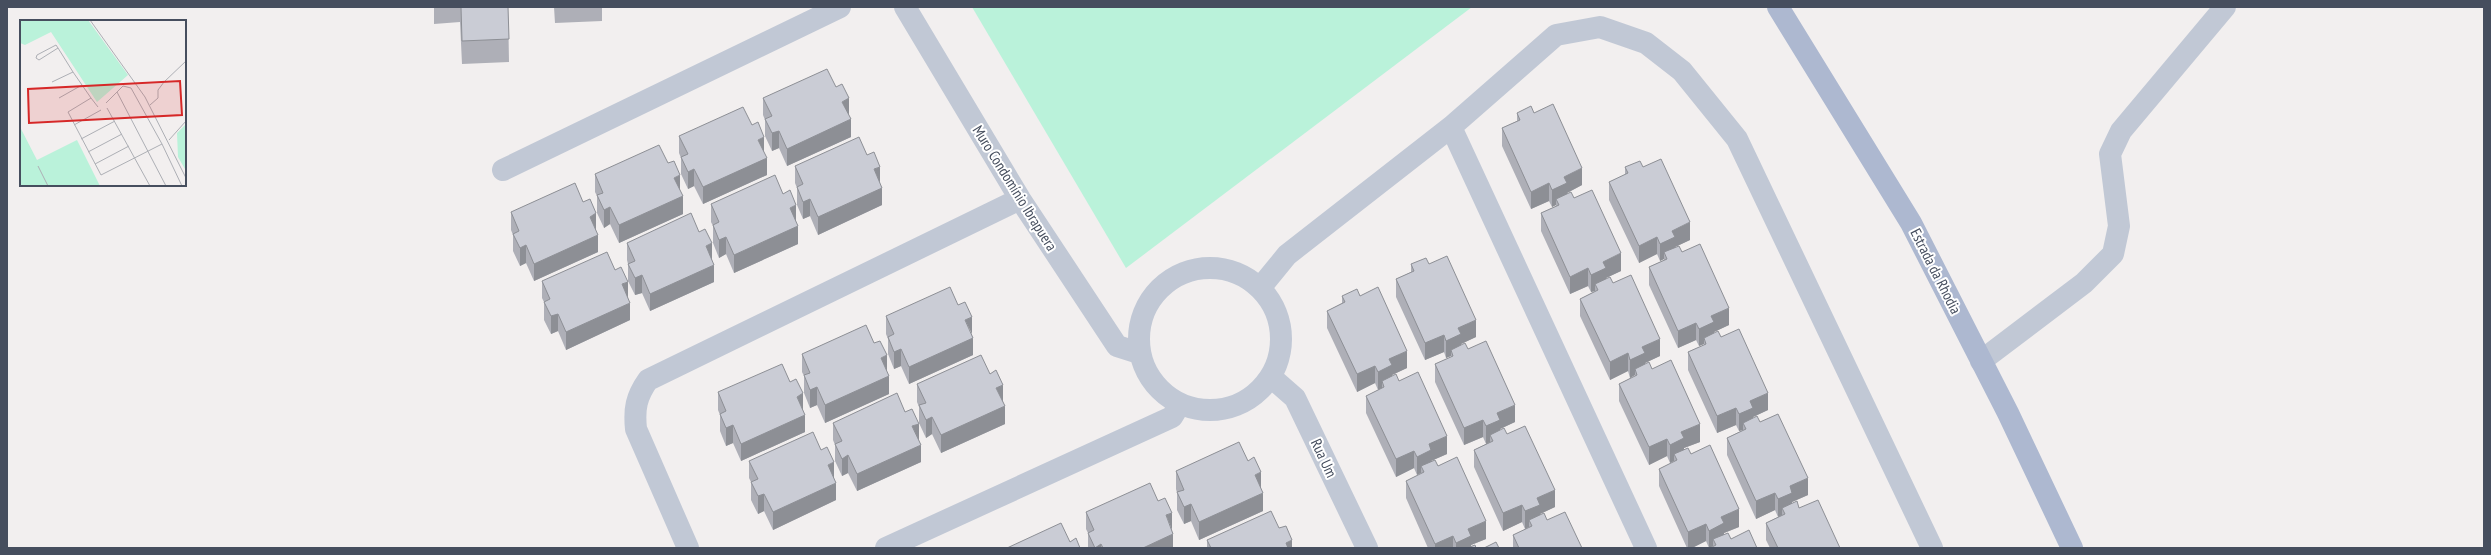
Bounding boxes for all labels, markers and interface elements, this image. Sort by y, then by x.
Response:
inset map [20,20,186,186]
street label: Muro Condomínio Ibrapuera [969,122,1061,254]
street label: Estrada da Rhodia [1906,225,1966,317]
street label: Rua Um [1307,436,1341,480]

